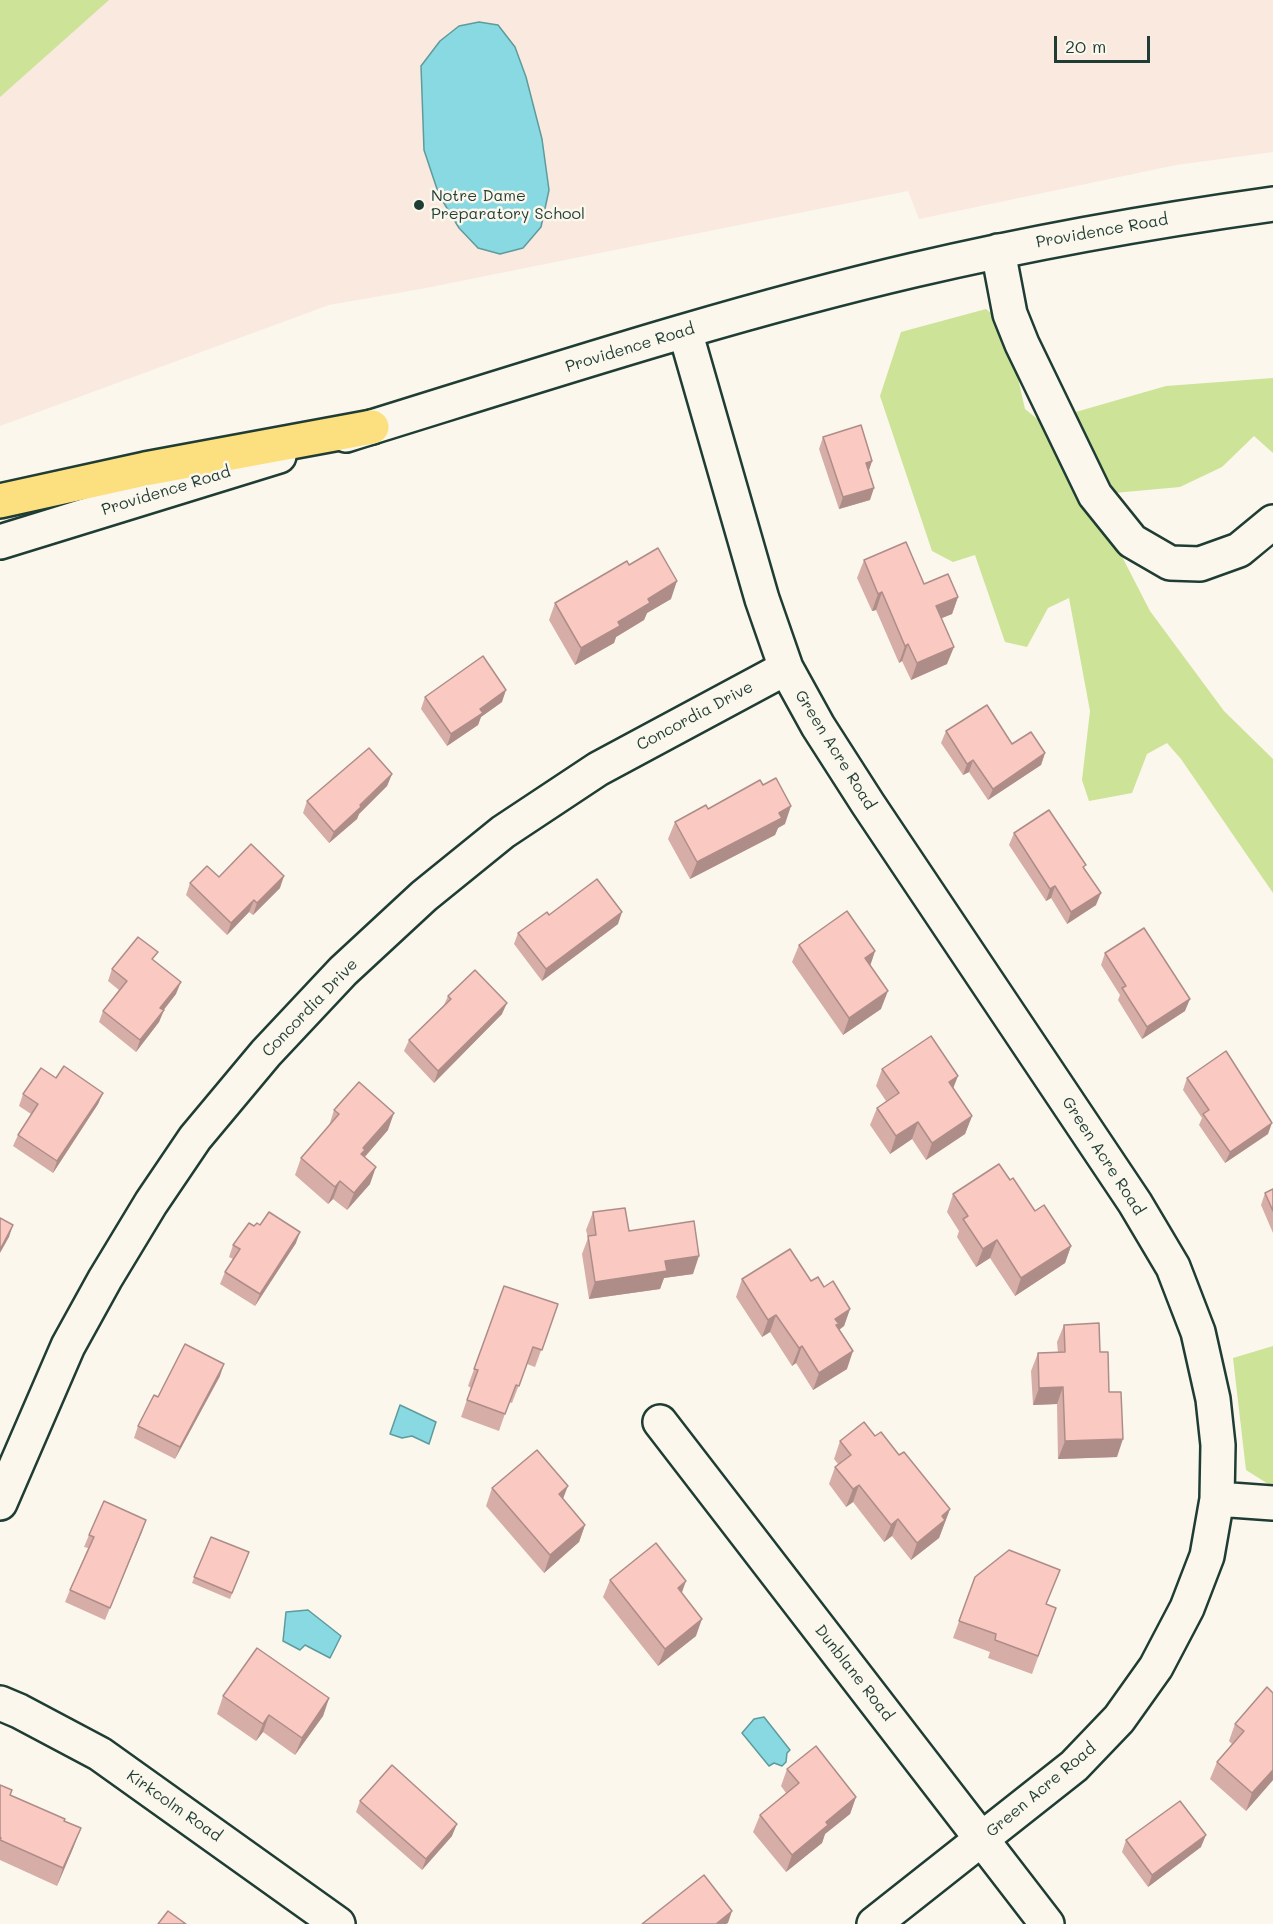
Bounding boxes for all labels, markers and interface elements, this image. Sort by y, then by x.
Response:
scale bar [1057,24,1153,62]
text: 20 m [1065,34,1106,58]
place label: Notre Dame Preparatory School [431,186,585,224]
marker: Notre Dame Preparatory School [412,198,426,212]
street label: Providence Road [1034,210,1170,252]
street label: Providence Road [563,319,697,377]
street label: Providence Road [99,462,233,520]
street label: Concordia Drive [633,677,757,755]
street label: Green Acre Road [791,687,879,813]
street label: Concordia Drive [258,955,362,1061]
street label: Green Acre Road [1058,1093,1148,1219]
street label: Dunblane Road [811,1621,897,1725]
street label: Green Acre Road [982,1739,1100,1841]
street label: Kirkcolm Road [123,1766,225,1846]

